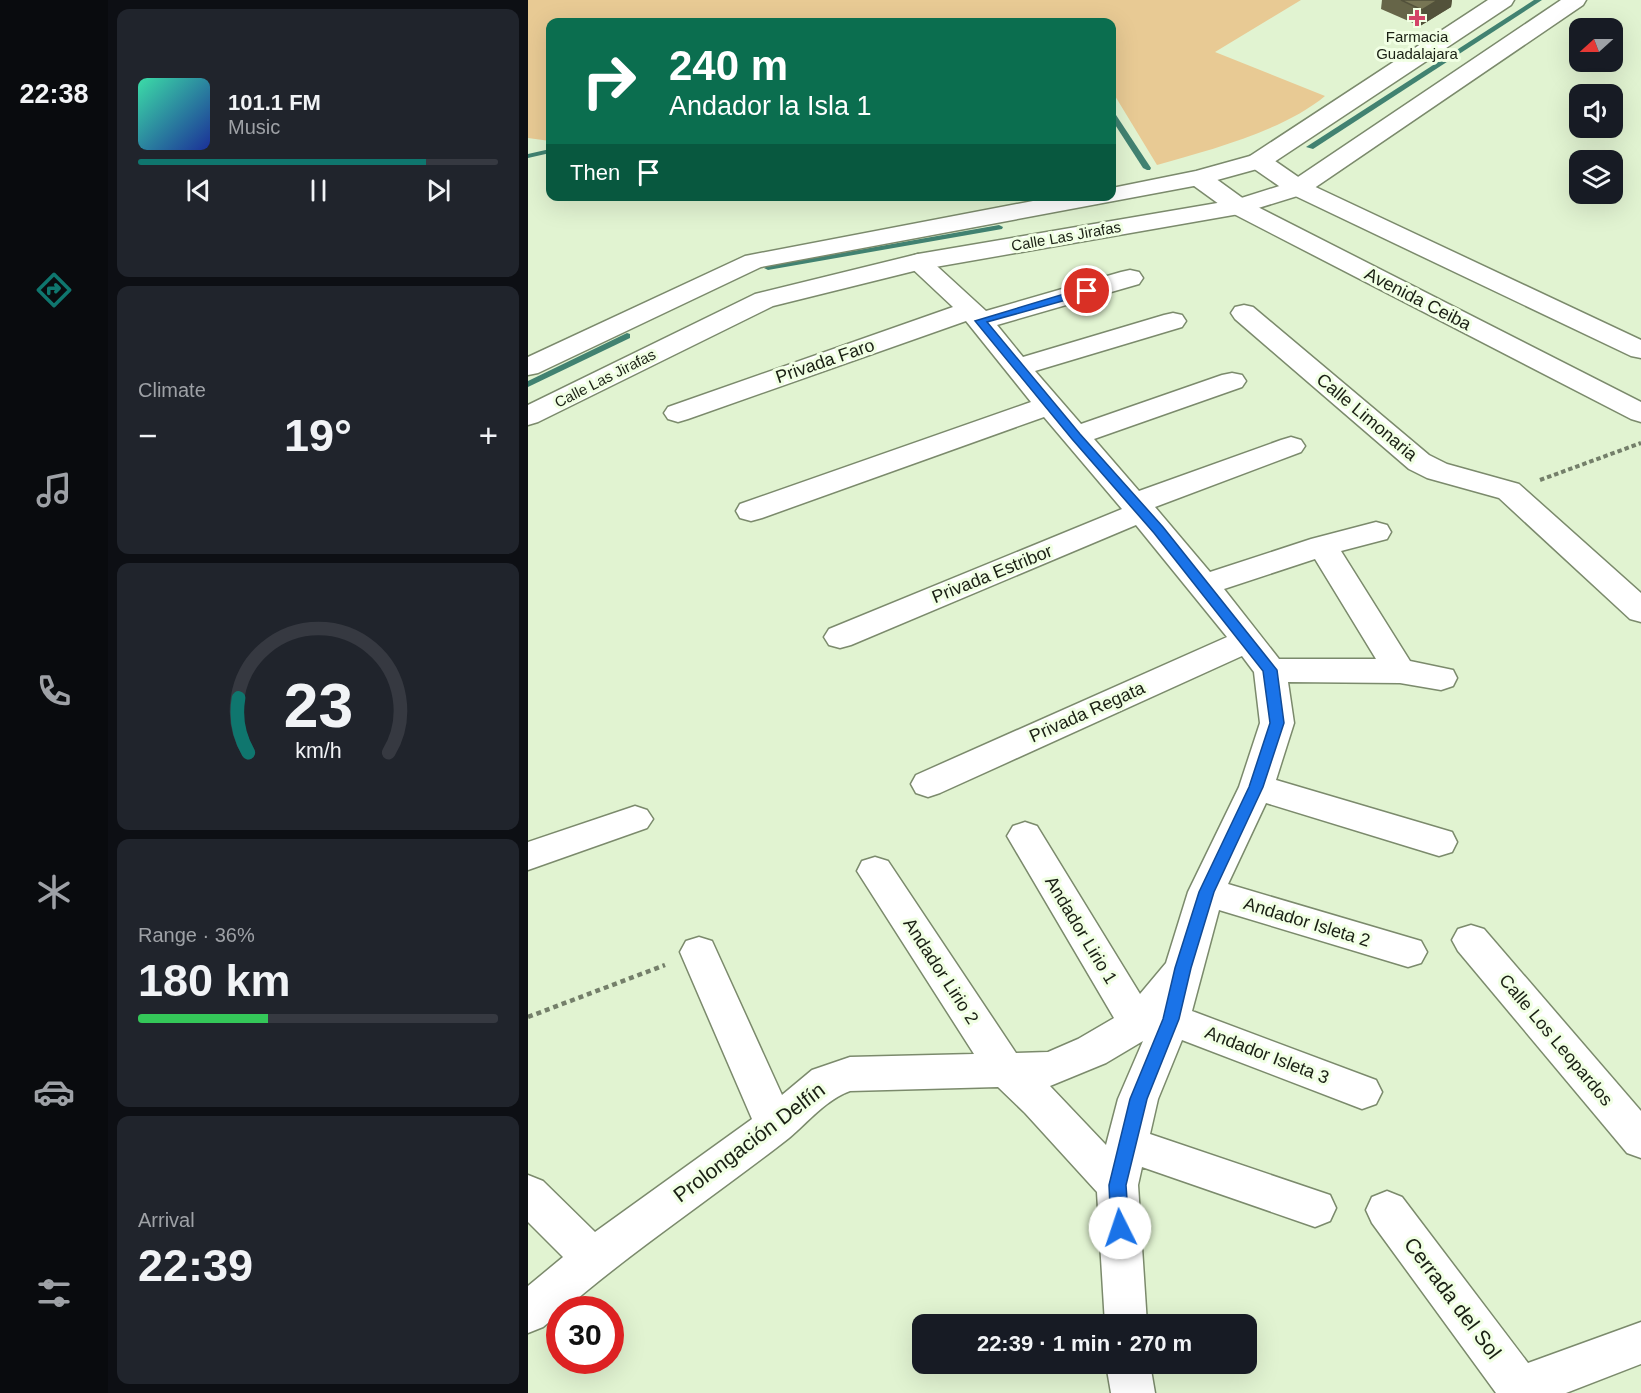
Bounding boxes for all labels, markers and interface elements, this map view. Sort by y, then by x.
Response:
marker: Farmacia Guadalajara [1410,11,1424,25]
north arrow [1569,18,1623,72]
map controls [1569,18,1623,204]
place label: Farmacia Guadalajara [1376,28,1459,62]
icon: right [570,42,648,120]
text: 240 m [669,42,788,89]
text: 22:38 [19,79,89,109]
button: sound [1569,84,1623,138]
text: 101.1 FM [228,90,321,115]
text: Andador la Isla 1 [669,91,872,121]
text: Music [228,116,280,138]
button: layers [1569,150,1623,204]
icon: arrive [632,156,665,189]
text: Then [570,160,620,185]
icon: previous [182,174,215,207]
icon: pause [302,174,335,207]
icon: next [422,174,455,207]
street label: Calle Las Jirafas [1010,218,1122,254]
street label: Avenida Ceiba [1361,264,1475,335]
pin [1061,265,1112,316]
icon: directions [33,269,75,311]
icon: arrive [1070,274,1103,307]
street label: Privada Faro [773,335,877,387]
street label: Calle Las Jirafas [552,345,658,411]
street label: Calle Limonaria [1313,369,1422,465]
text: Climate [138,379,206,401]
text: 19° [284,410,352,461]
text: − [138,417,157,454]
text: + [479,417,498,454]
icon: music [33,469,75,511]
street label: Privada Estribor [929,541,1055,607]
icon: phone [33,670,75,712]
text: 23 [283,672,353,741]
street label: Privada Regata [1026,677,1149,746]
text: km/h [295,740,341,764]
icon: climate [33,871,75,913]
street label: Andador Lirio 1 [1041,873,1121,987]
street label: Andador Isleta 2 [1241,893,1373,951]
street label: Andador Lirio 2 [899,914,983,1028]
text: Range · 36% [138,924,255,946]
text: 180 km [138,955,291,1006]
street label: Calle Los Leopardos [1495,970,1617,1110]
street label: Andador Isleta 3 [1202,1022,1332,1088]
icon: car [33,1071,75,1113]
street label: Prolongación Delfín [669,1078,829,1206]
position arrow [1088,1196,1152,1260]
text: Arrival [138,1209,195,1231]
street label: Cerrada del Sol [1400,1233,1506,1363]
text: 22:39 [138,1240,253,1291]
icon: filters [33,1272,75,1314]
speed limit sign: 30 [546,1296,624,1374]
text: 22:39 · 1 min · 270 m [977,1331,1192,1356]

